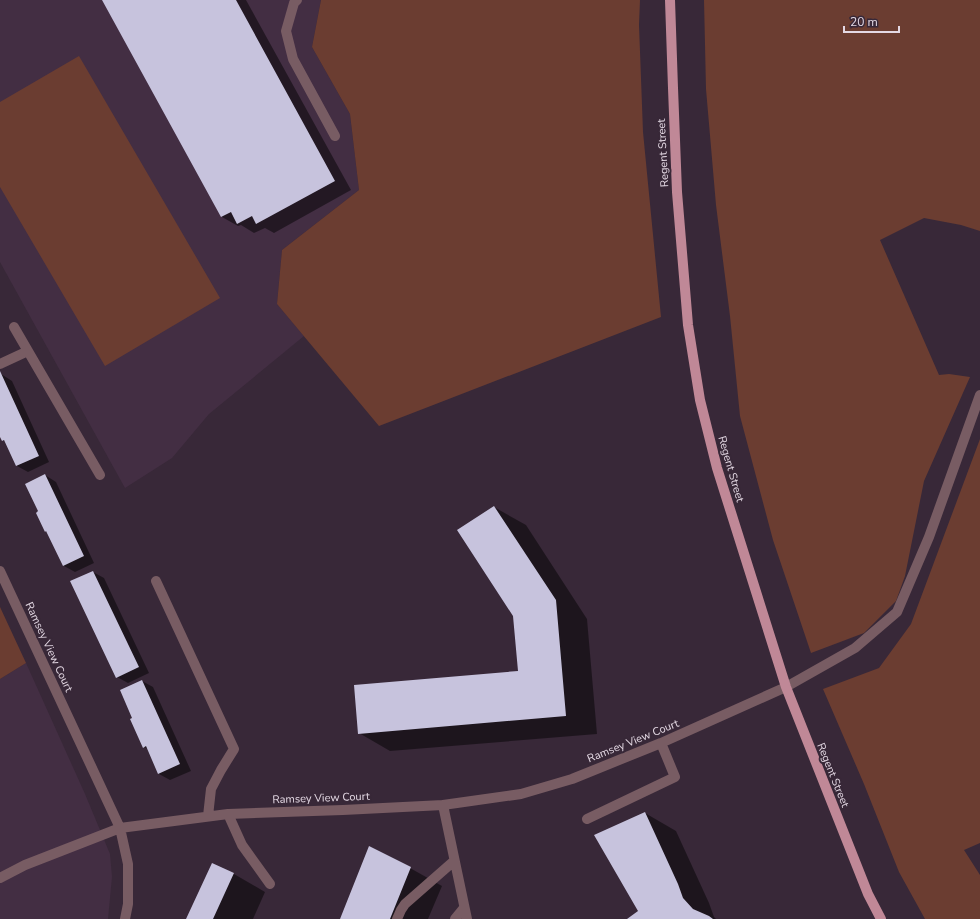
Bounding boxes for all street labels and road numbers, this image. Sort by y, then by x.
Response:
street label: Regent Street [654,118,672,188]
street label: Regent Street [714,434,748,504]
street label: Ramsey View Court [22,600,76,694]
street label: Ramsey View Court [585,716,681,766]
street label: Regent Street [813,741,853,810]
street label: Ramsey View Court [272,789,370,807]

